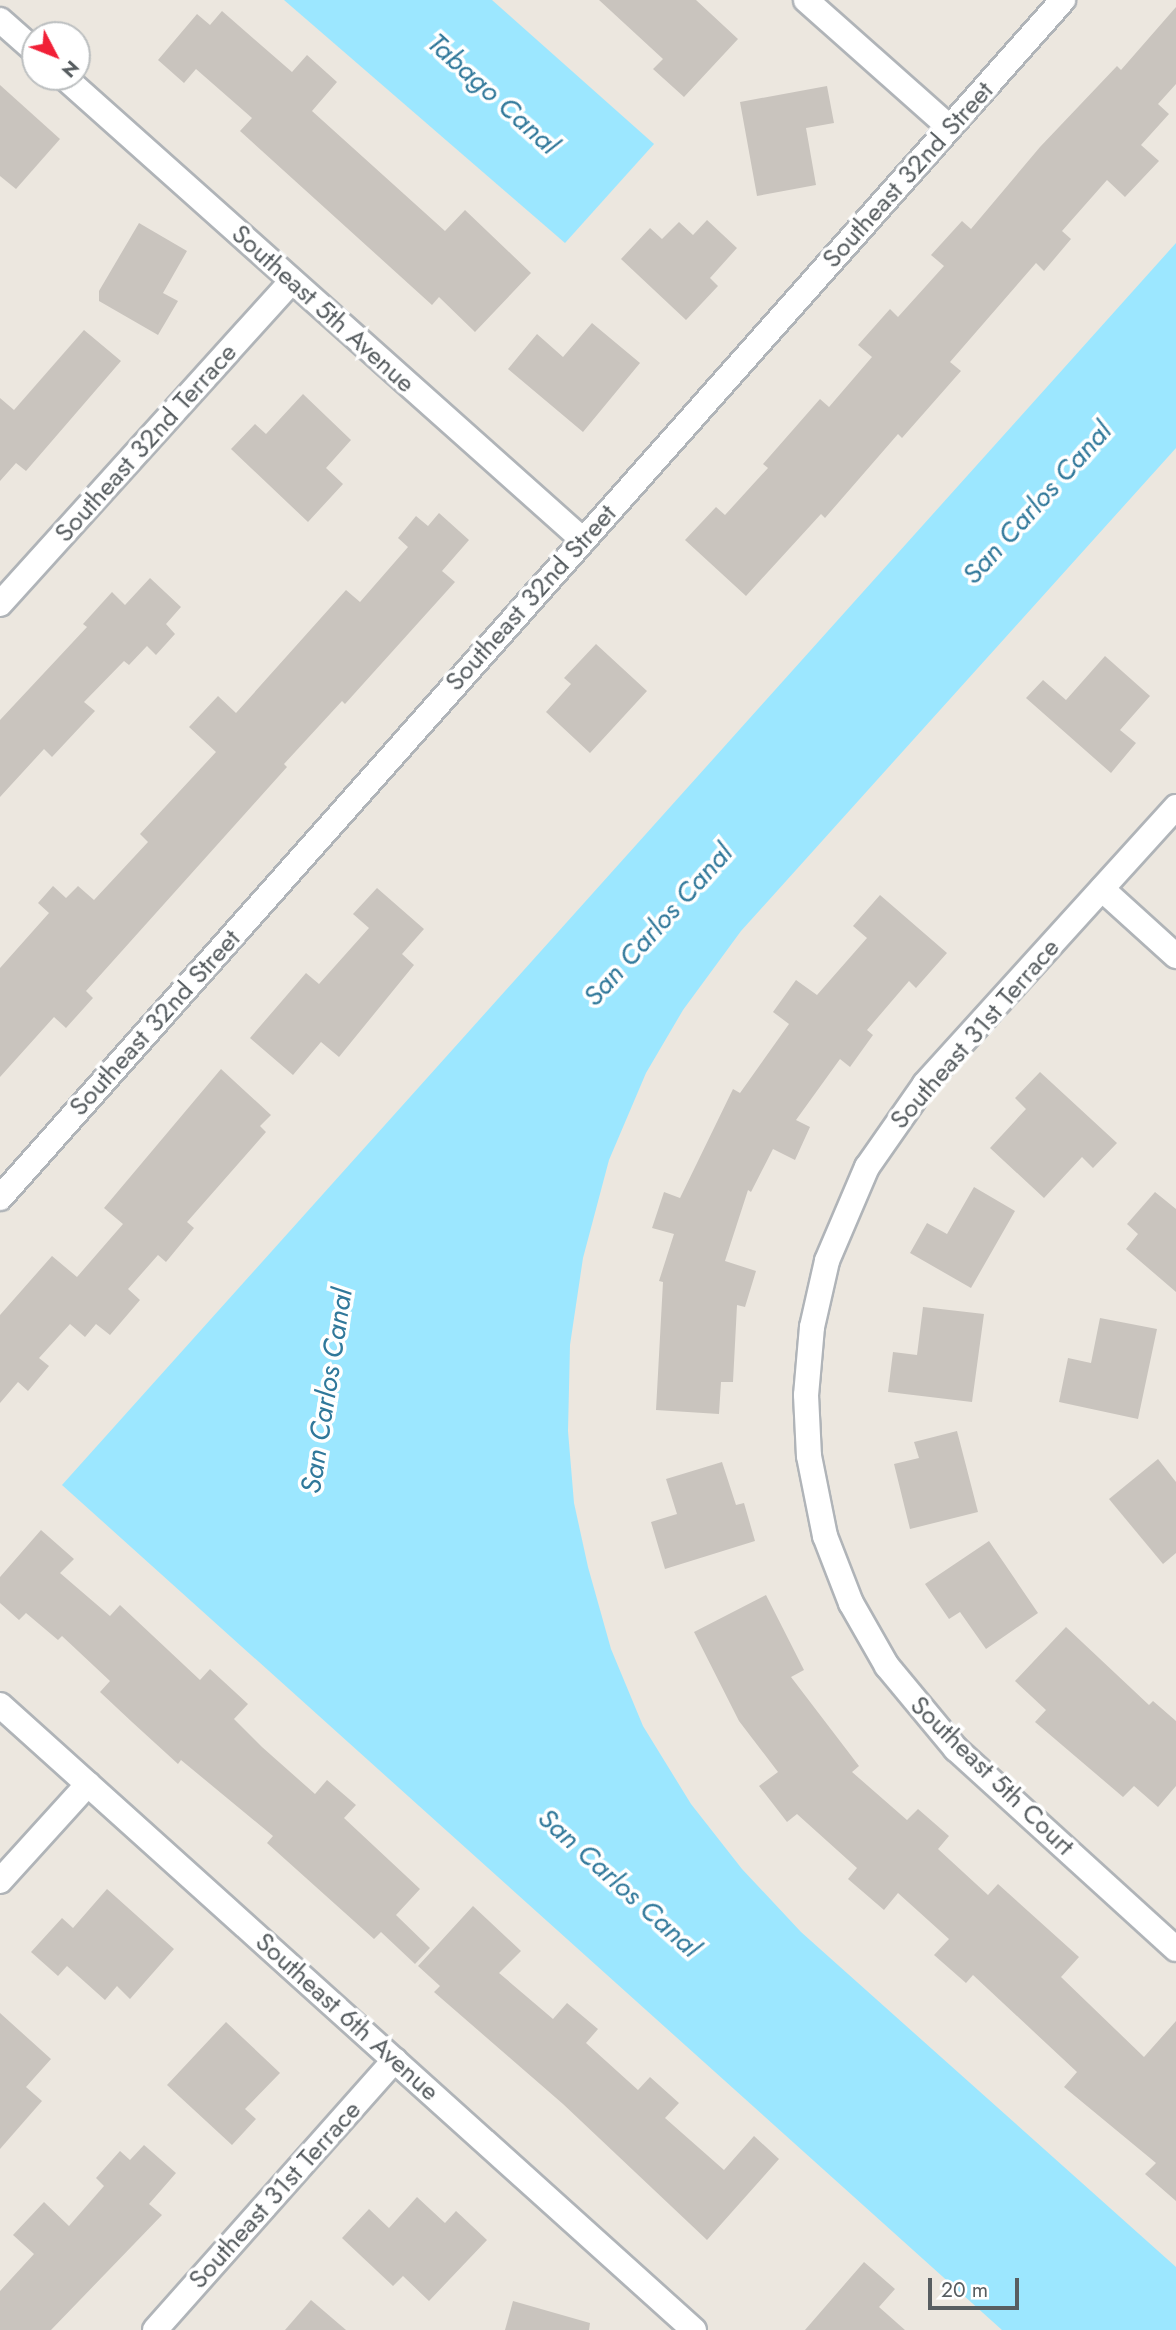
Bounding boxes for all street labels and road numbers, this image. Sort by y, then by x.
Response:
street label: Southeast 32nd Street [816,75,1000,275]
street label: Southeast 5th Avenue [225,219,421,399]
street label: Southeast 32nd Terrace [49,337,243,549]
street label: Southeast 32nd Street [439,498,623,698]
street label: Southeast 32nd Street [63,923,247,1123]
street label: Southeast 31st Terrace [884,933,1066,1135]
street label: Southeast 5th Court [904,1690,1080,1862]
street label: Southeast 6th Avenue [249,1926,445,2108]
street label: Southeast 31st Terrace [182,2095,368,2295]

